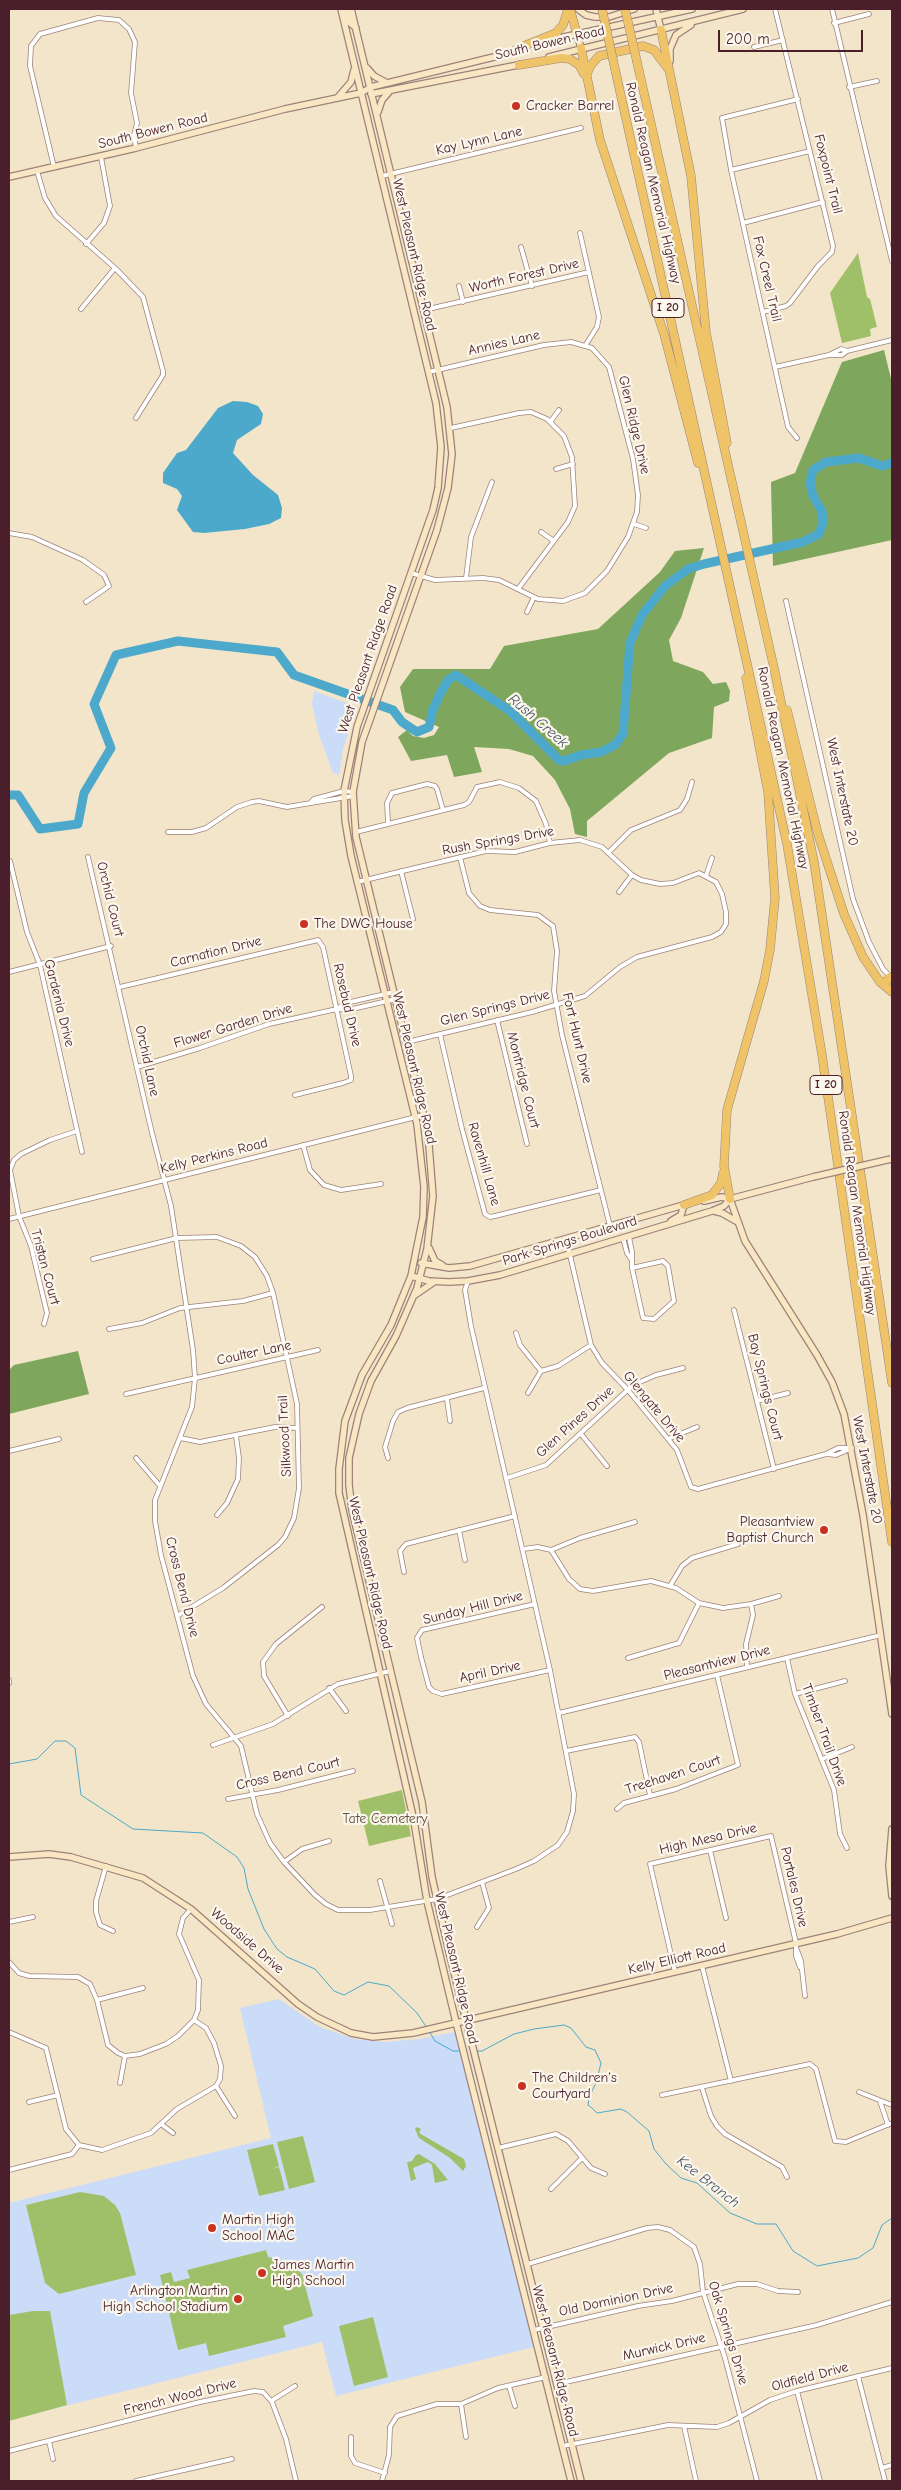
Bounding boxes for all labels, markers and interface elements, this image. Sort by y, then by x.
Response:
scale bar [721,20,866,52]
street label: South Bowen Road [493,22,607,64]
text: 200 m [726,30,770,48]
street label: Ronald Reagan Memorial Highway [622,81,684,285]
place label: Cracker Barrel [526,98,614,114]
marker: Cracker Barrel [510,100,522,112]
street label: South Bowen Road [97,109,209,153]
street label: Kay Lynn Lane [434,123,524,159]
street label: Foxpoint Trail [810,132,846,216]
street label: West Pleasant Ridge Road [388,177,440,333]
street label: Fox Creel Trail [749,235,785,323]
street label: Worth Forest Drive [467,255,581,297]
road number: I 20 [652,298,684,318]
street label: Annies Lane [467,327,541,359]
street label: Glen Ridge Drive [614,374,654,476]
street label: West Pleasant Ridge Road [335,583,401,735]
street label: Ronald Reagan Memorial Highway [753,665,813,871]
water label: Rush Creek [504,690,572,752]
street label: West Interstate 20 [822,737,862,847]
street label: Rush Springs Drive [441,823,555,859]
street label: Orchid Court [93,860,127,938]
place label: The DWG House [314,916,413,932]
marker: The DWG House [298,918,310,930]
street label: Carnation Drive [169,933,263,971]
street label: Gardenia Drive [40,957,78,1049]
street label: Rosebud Drive [329,962,365,1048]
street label: Glen Springs Drive [439,986,551,1030]
street label: West Pleasant Ridge Road [388,990,440,1146]
street label: Fort Hunt Drive [558,991,596,1085]
street label: Flower Garden Drive [172,1000,294,1052]
street label: Orchid Lane [131,1024,163,1098]
street label: Montridge Court [503,1030,543,1130]
road number: I 20 [810,1076,842,1094]
street label: Ronald Reagan Memorial Highway [834,1110,880,1316]
street label: Ravenhill Lane [464,1120,504,1208]
street label: Kelly Perkins Road [159,1135,269,1177]
street label: Park Springs Boulevard [501,1213,639,1269]
street label: Tristan Court [27,1227,63,1307]
street label: Bay Springs Court [744,1332,786,1442]
street label: Coulter Lane [215,1337,293,1369]
street label: Glengate Drive [619,1368,689,1446]
street label: Glen Pines Drive [533,1383,617,1461]
street label: Silkwood Trail [274,1395,296,1477]
street label: West Interstate 20 [848,1414,886,1526]
street label: West Pleasant Ridge Road [344,1495,396,1651]
place label: Pleasantview Baptist Church [726,1514,814,1546]
marker: Pleasantview Baptist Church [818,1524,830,1536]
street label: Cross Bend Drive [161,1535,203,1639]
street label: Sunday Hill Drive [421,1587,525,1629]
street label: Pleasantview Drive [662,1642,772,1684]
street label: April Drive [458,1657,522,1687]
street label: Timber Trail Drive [798,1682,850,1788]
street label: Treehaven Court [623,1752,723,1798]
street label: Cross Bend Court [235,1754,341,1794]
park label: Tate Cemetery [342,1811,428,1827]
street label: High Mesa Drive [658,1820,758,1858]
street label: Portales Drive [777,1845,811,1929]
street label: West Pleasant Ridge Road [430,1890,482,2046]
street label: Woodside Drive [207,1904,287,1978]
street label: Kelly Elliott Road [626,1940,728,1978]
place label: The Children's Courtyard [532,2070,617,2102]
marker: The Children's Courtyard [516,2080,528,2092]
water label: Kee Branch [673,2152,743,2212]
place label: Martin High School MAC [222,2212,295,2244]
marker: Martin High School MAC [206,2222,218,2234]
place label: James Martin High School [272,2257,354,2290]
marker: James Martin High School [256,2267,268,2279]
street label: Oak Springs Drive [704,2279,752,2387]
street label: Old Dominion Drive [558,2280,674,2320]
place label: Arlington Martin High School Stadium [103,2283,228,2316]
street label: West Pleasant Ridge Road [528,2284,582,2438]
marker: Arlington Martin High School Stadium [232,2293,244,2305]
street label: Murwick Drive [621,2329,707,2365]
street label: Oldfield Drive [770,2359,850,2395]
street label: French Wood Drive [122,2375,238,2419]

